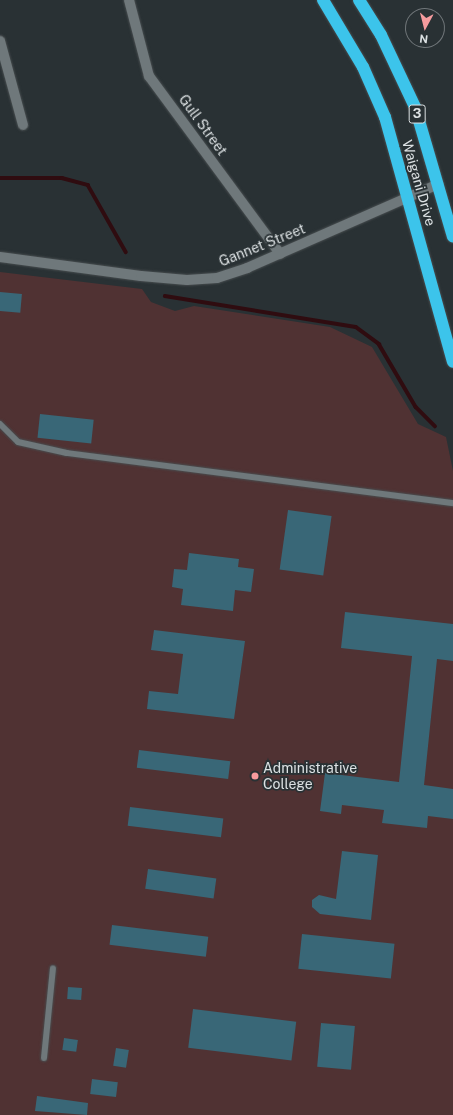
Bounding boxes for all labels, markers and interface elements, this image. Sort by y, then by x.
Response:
north arrow [405,8,445,48]
text: N [419,32,429,45]
street label: Gull Street [175,91,231,159]
road number: 3 [408,103,426,125]
street label: Waigani Drive [399,138,439,228]
street label: Gannet Street [216,220,308,270]
place label: Administrative College [263,760,357,792]
marker: Administrative College [250,771,260,781]

